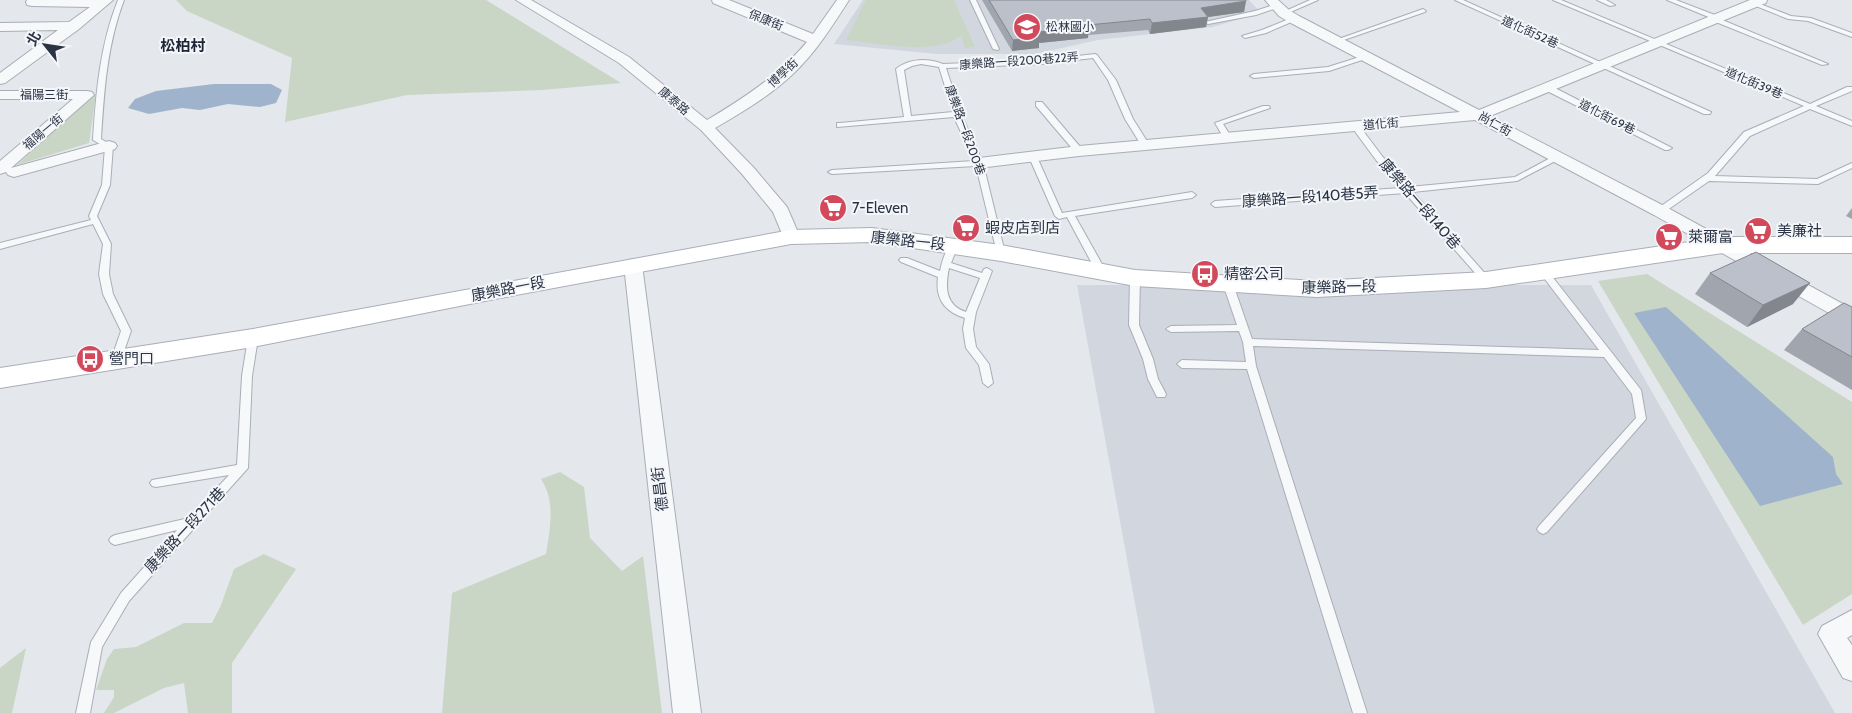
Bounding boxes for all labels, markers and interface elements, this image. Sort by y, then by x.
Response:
street label: 保康街 [747,6,786,33]
school or university icon: 松林國小 [1012,12,1042,42]
street label: 道化街52巷 [1499,12,1561,51]
place label: 松林國小 [1046,19,1094,34]
north arrow [20,20,70,70]
text: 北 [22,28,45,49]
district label: 松柏村 [160,37,206,55]
street label: 康樂路一段200巷22弄 [959,49,1079,72]
street label: 博學街 [764,55,801,90]
street label: 道化街39巷 [1723,64,1785,101]
street label: 康泰路 [656,83,693,118]
street label: 康樂路一段200巷 [942,83,989,177]
street label: 福陽三街 [20,87,68,102]
street label: 道化街69巷 [1576,96,1638,137]
street label: 尚仁街 [1476,108,1515,139]
street label: 福陽一街 [19,110,66,153]
street label: 道化街 [1362,114,1400,133]
street label: 康樂路一段140巷 [1376,155,1464,253]
street label: 康樂路一段140巷5弄 [1241,183,1379,211]
supermarket icon: 7-Eleven [818,193,848,223]
place label: 7-Eleven [852,199,908,217]
supermarket icon: 蝦皮店到店 [951,213,981,243]
supermarket icon: 美廉社 [1743,216,1773,246]
place label: 蝦皮店到店 [985,219,1060,237]
supermarket icon: 萊爾富 [1654,222,1684,252]
place label: 美廉社 [1777,222,1822,240]
street label: 康樂路一段 [870,228,946,254]
place label: 萊爾富 [1688,228,1733,246]
bus stop icon: 精密公司 [1190,259,1220,289]
place label: 精密公司 [1224,265,1284,283]
street label: 康樂路一段 [469,273,547,305]
street label: 康樂路一段 [1301,277,1377,297]
bus stop icon: 營門口 [75,344,105,374]
place label: 營門口 [109,350,154,368]
street label: 德昌街 [648,466,672,512]
street label: 康樂路一段271巷 [141,484,229,576]

